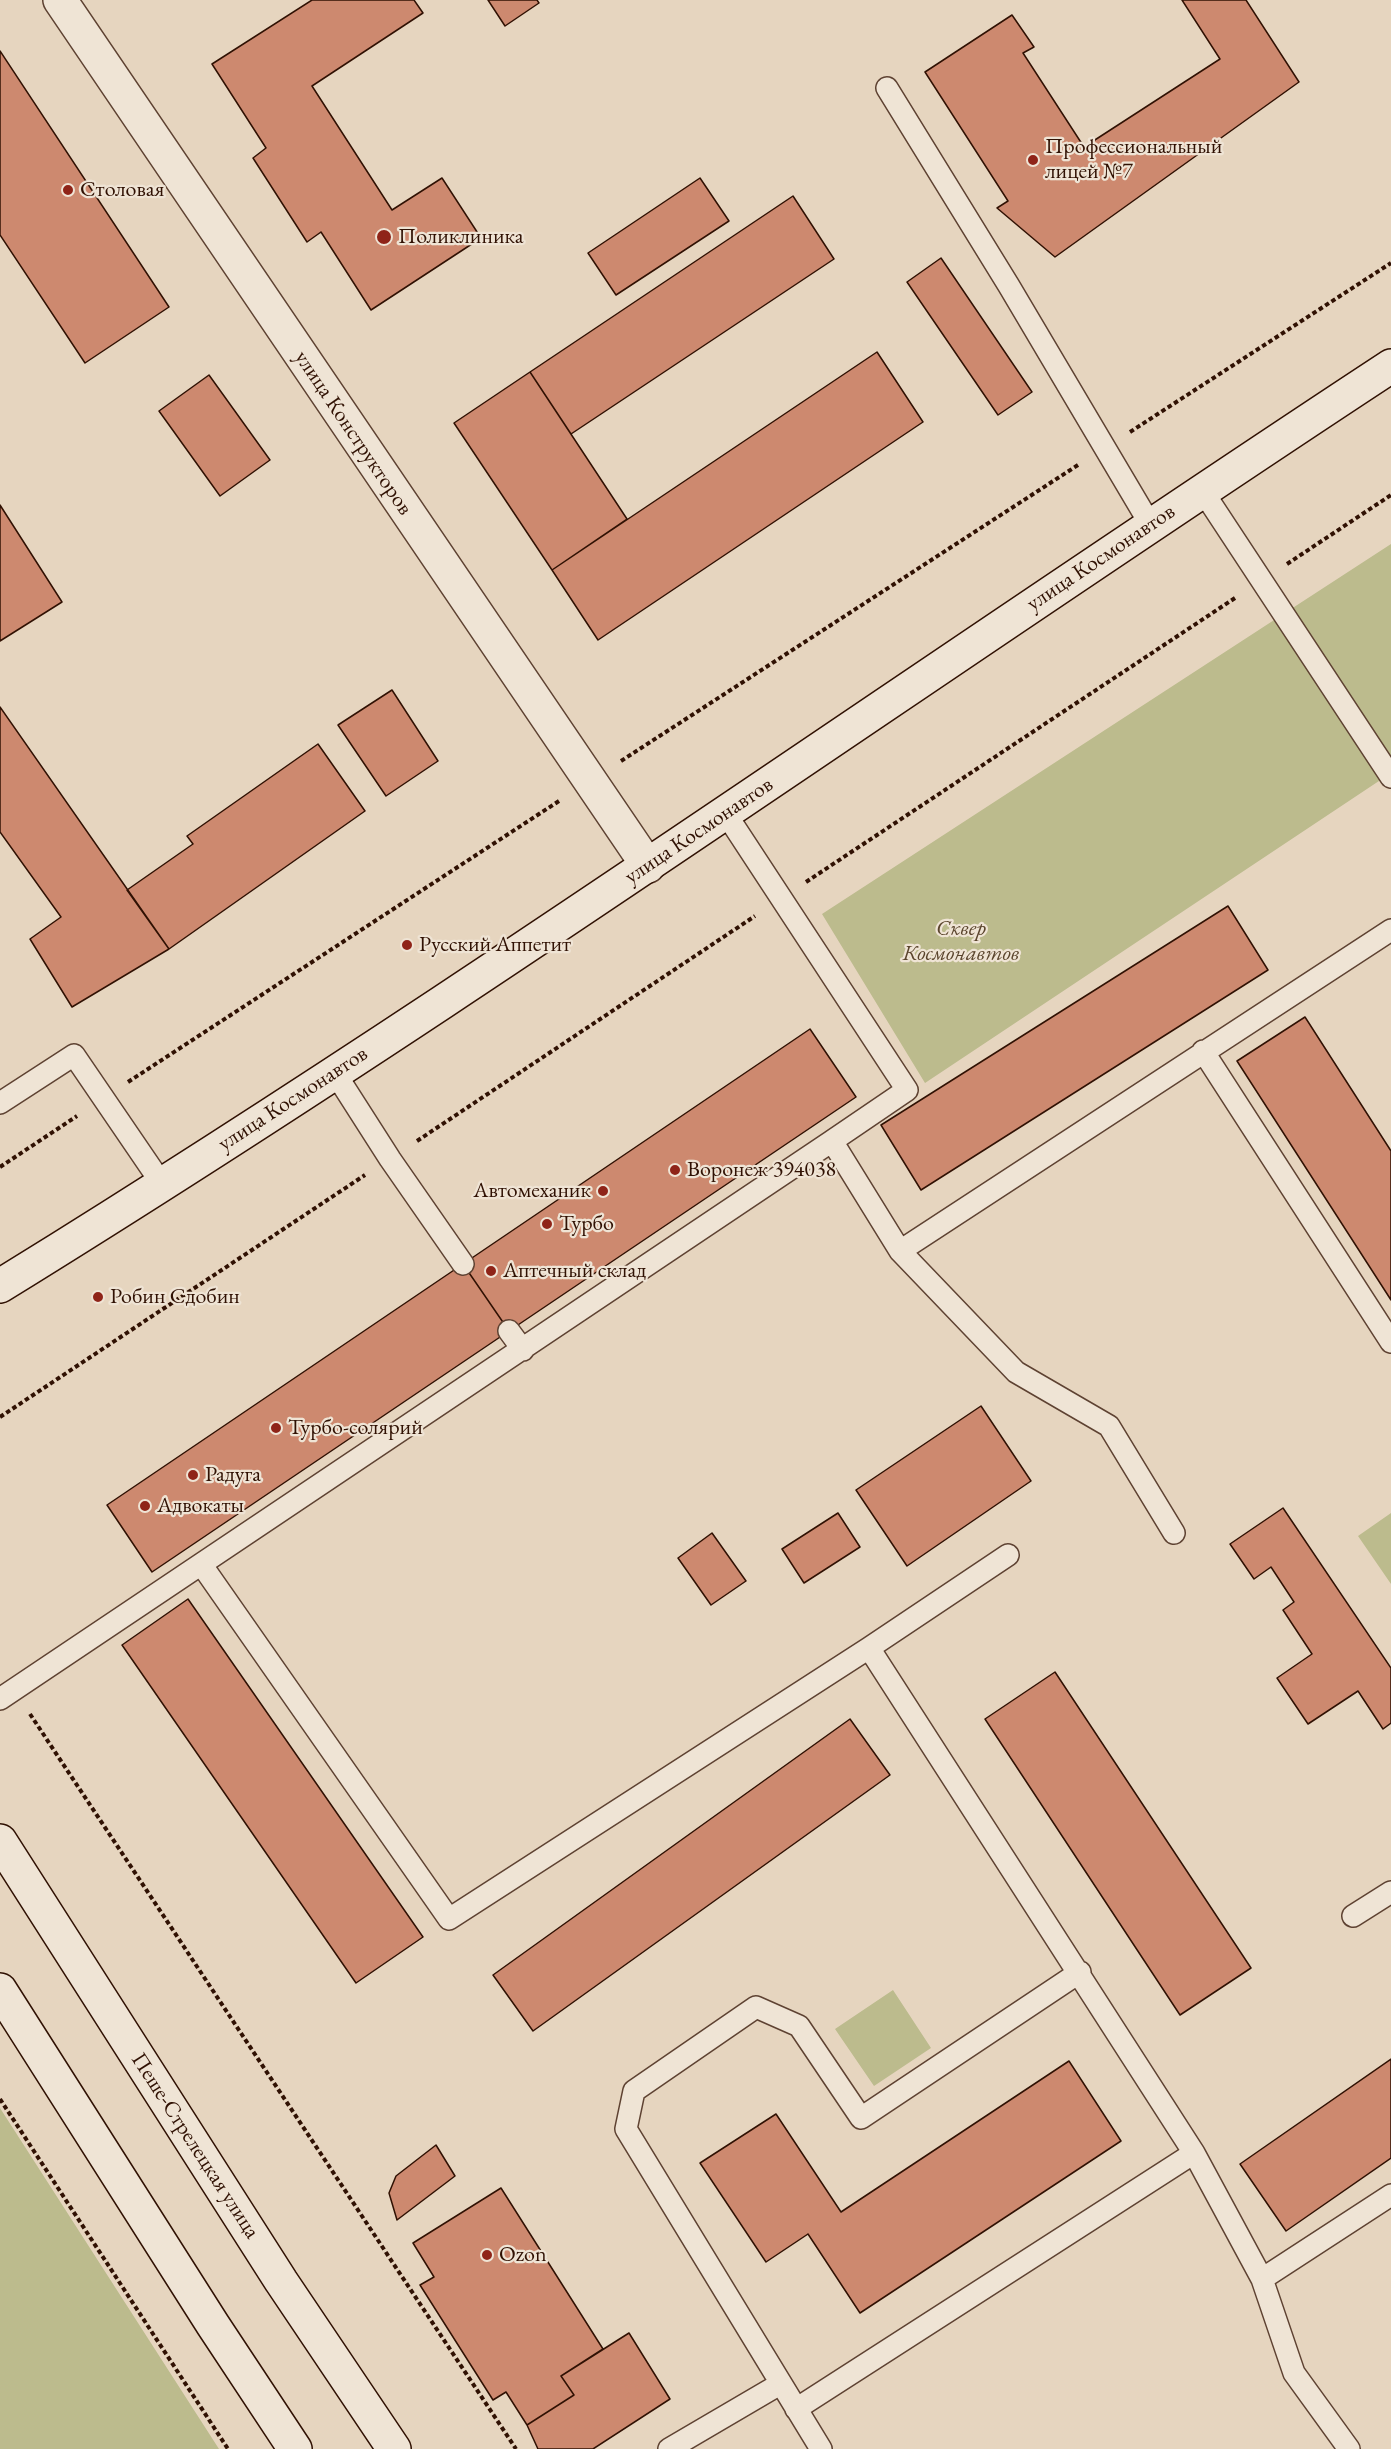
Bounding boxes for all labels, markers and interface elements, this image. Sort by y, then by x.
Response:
place label: Профессиональный лицей №7 [1045,134,1222,186]
marker: Профессиональный лицей №7 [1026,153,1040,167]
place label: Столовая [80,177,164,203]
marker: Столовая [61,183,75,197]
place label: Поликлиника [398,224,524,250]
marker: Поликлиника [375,228,393,246]
street label: улица Конструкторов [288,346,418,520]
street label: улица Космонавтов [1022,499,1180,617]
street label: улица Космонавтов [620,772,778,890]
park label: Сквер Космонавтов [903,916,1019,968]
place label: Русский Аппетит [419,932,571,958]
marker: Русский Аппетит [400,938,414,952]
street label: улица Космонавтов [213,1041,373,1157]
place label: Воронеж 394038 [687,1157,836,1183]
marker: Воронеж 394038 [668,1163,682,1177]
place label: Автомеханик [473,1178,591,1204]
marker: Автомеханик [596,1184,610,1198]
place label: Турбо [559,1211,614,1237]
marker: Турбо [540,1217,554,1231]
place label: Аптечный склад [503,1258,646,1284]
marker: Аптечный склад [484,1264,498,1278]
place label: Робин Сдобин [110,1284,240,1310]
marker: Робин Сдобин [91,1290,105,1304]
place label: Турбо-солярий [288,1415,423,1441]
marker: Турбо-солярий [269,1421,283,1435]
place label: Радуга [205,1462,261,1488]
marker: Радуга [186,1468,200,1482]
place label: Адвокаты [157,1493,244,1519]
marker: Адвокаты [138,1499,152,1513]
street label: Пеше-Стрелецкая улица [125,2048,265,2244]
place label: Ozon [499,2242,547,2268]
marker: Ozon [480,2248,494,2262]

